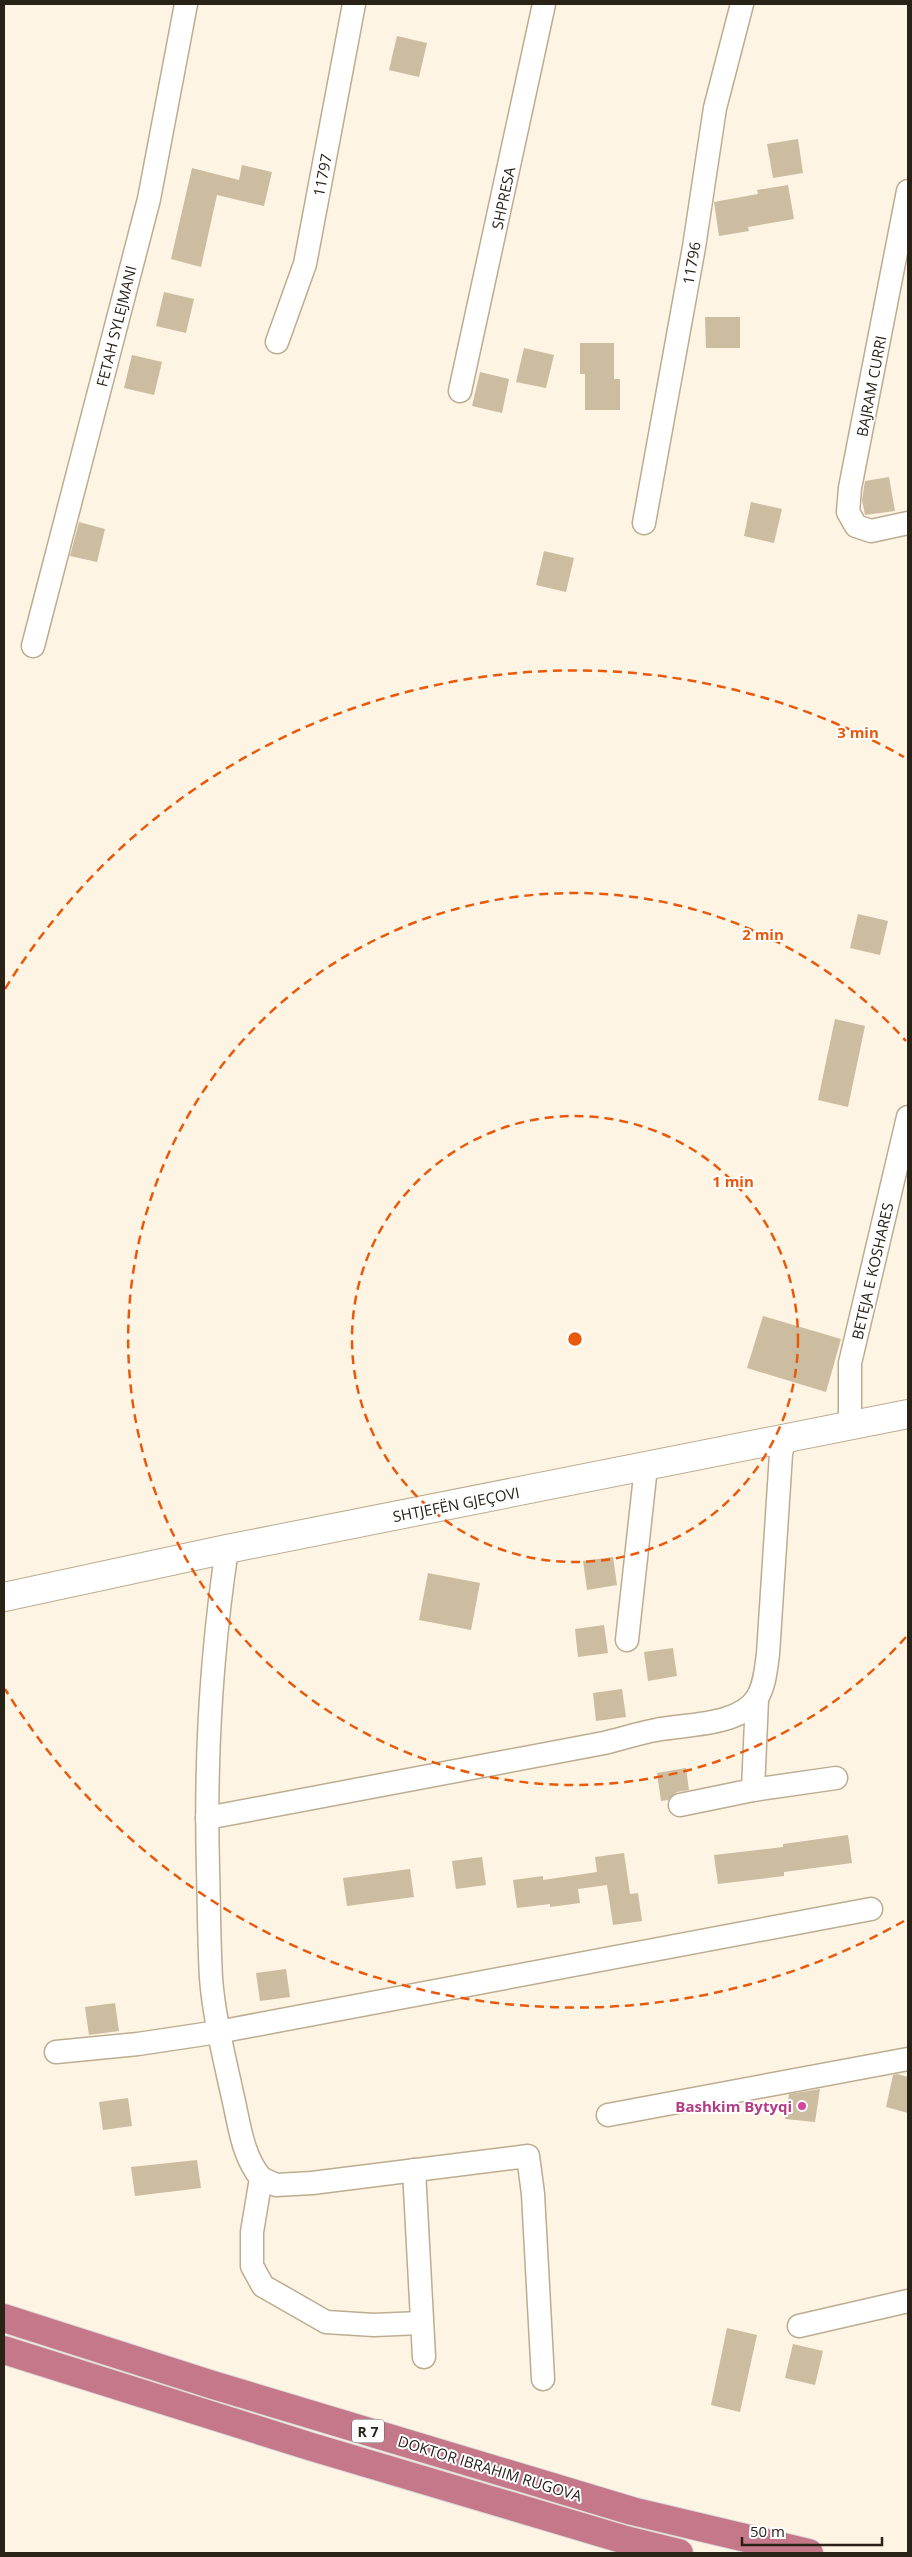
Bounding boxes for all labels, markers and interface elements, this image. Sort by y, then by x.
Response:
street label: 11797 [308,152,336,198]
street label: SHPRESA [487,164,519,231]
street label: 11796 [677,240,705,286]
street label: FETAH SYLEJMANI [91,263,141,389]
street label: BAJRAM CURRI [851,334,891,438]
text: 3 min [837,722,879,742]
text: 2 min [742,924,784,944]
text: 1 min [712,1171,754,1191]
street label: BETEJA E KOSHARES [847,1201,897,1341]
centre of rings [566,1330,584,1348]
street label: SHTJEFËN GJEÇOVI [391,1482,521,1526]
place label: Bashkim Bytyqi [675,2096,792,2116]
marker: Bashkim Bytyqi [796,2100,808,2112]
road number: R 7 [352,2420,384,2442]
street label: DOKTOR IBRAHIM RUGOVA [396,2430,585,2506]
scale bar [742,2514,882,2546]
text: 50 m [750,2521,785,2541]

